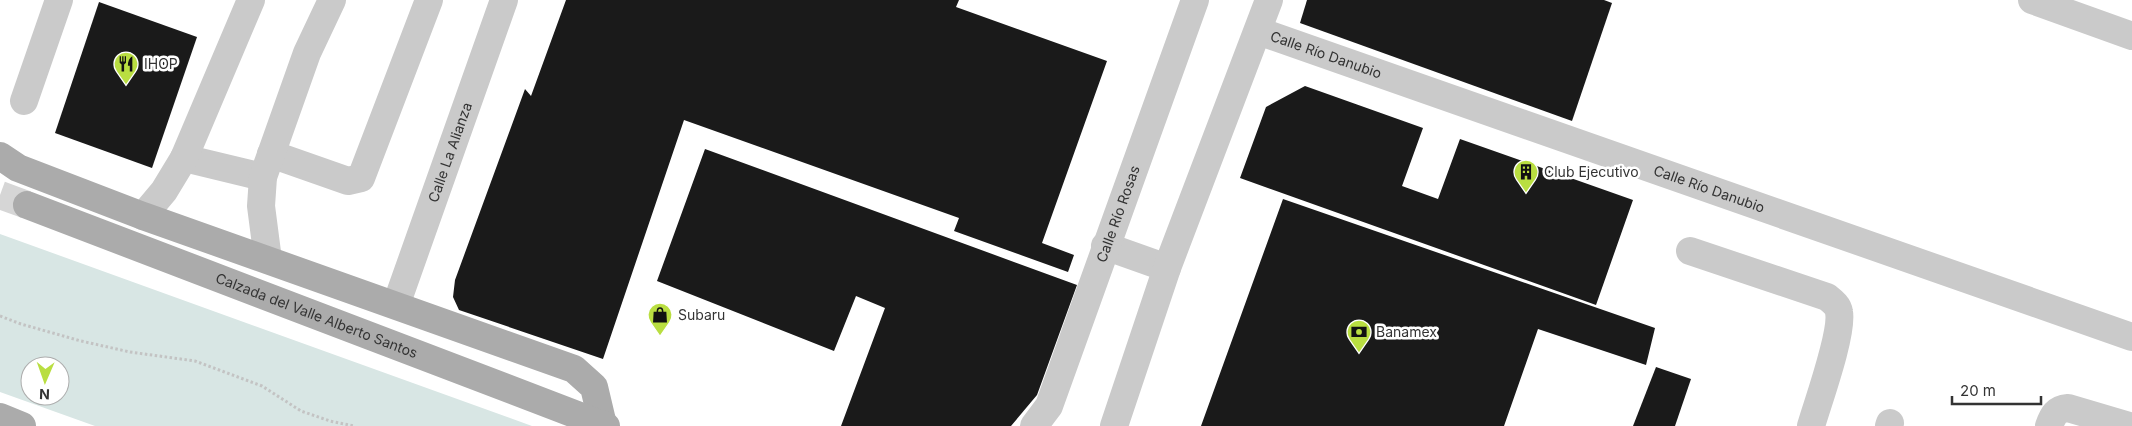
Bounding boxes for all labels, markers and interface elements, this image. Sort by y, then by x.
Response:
street label: Calle Río Danubio [1268,27,1384,82]
restaurant icon: IHOP [113,51,139,85]
place label: IHOP [144,55,178,72]
street label: Calle La Alianza [424,100,475,204]
building icon: Club Ejecutivo [1513,159,1539,193]
street label: Calle Río Danubio [1651,161,1767,216]
street label: Calle Río Rosas [1092,163,1143,265]
place label: Club Ejecutivo [1544,163,1639,180]
street label: Calzada del Valle Alberto Santos [213,269,420,361]
shop icon: Subaru [647,302,673,336]
place label: Subaru [678,306,725,323]
bank icon: Banamex [1346,319,1372,353]
place label: Banamex [1376,323,1437,340]
north arrow [20,356,70,406]
scale bar [1952,374,2041,406]
text: 20 m [1960,381,1996,400]
text: N [39,386,50,403]

